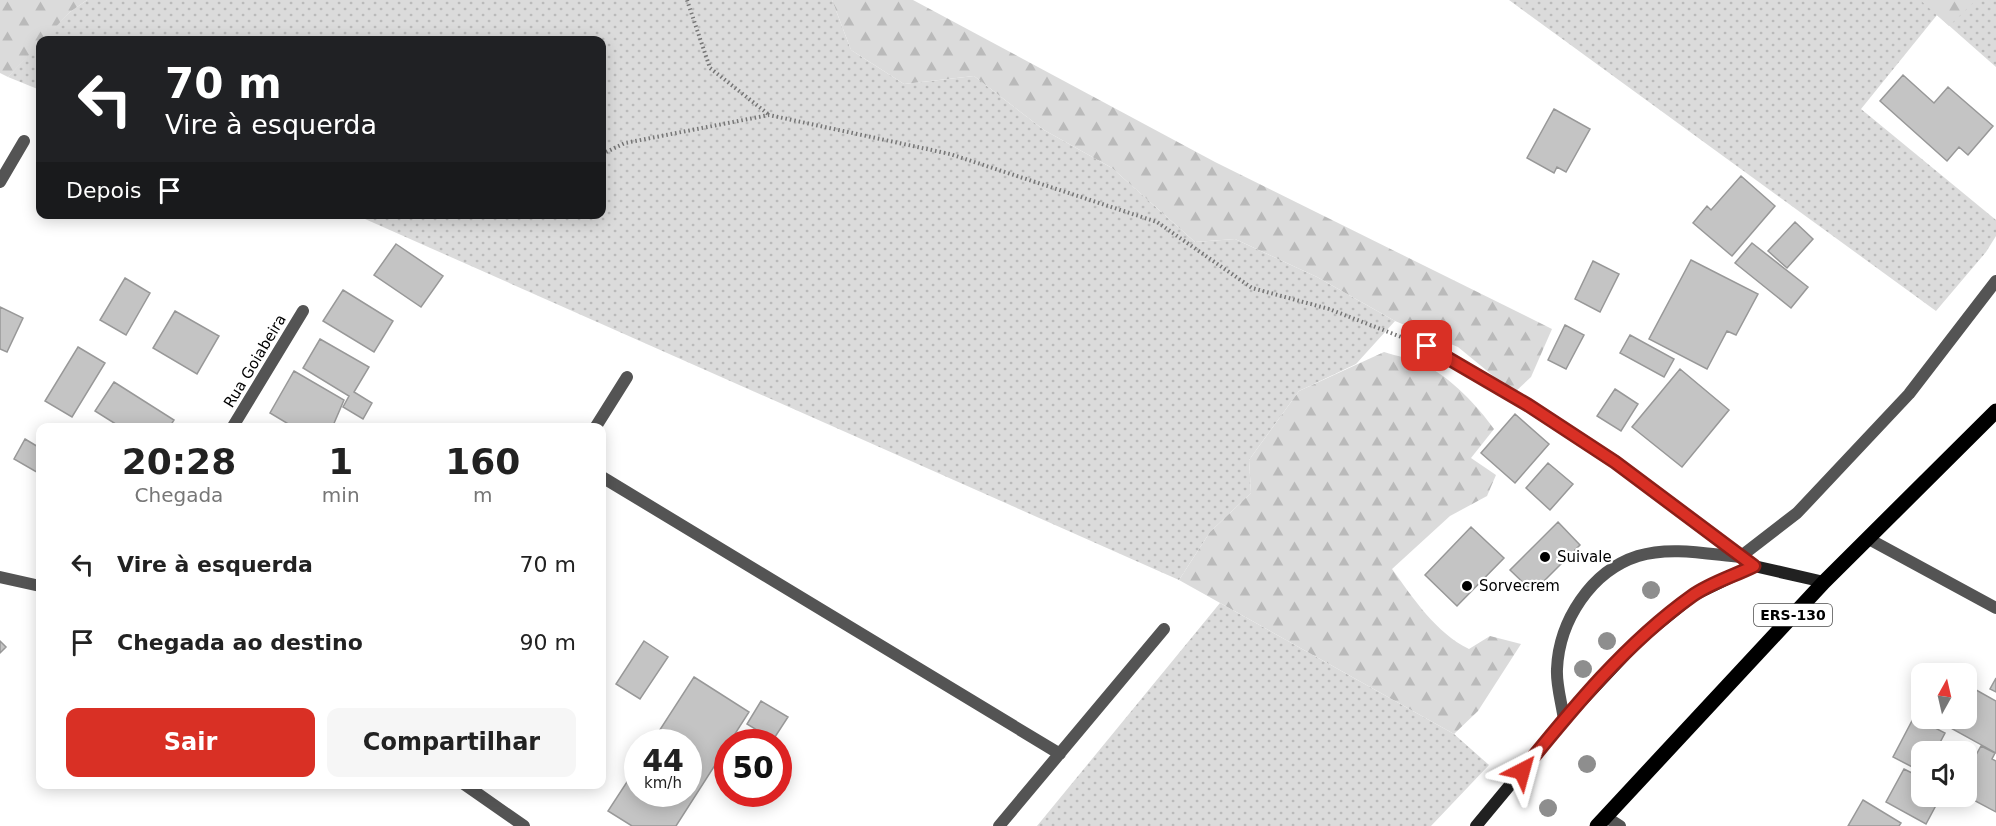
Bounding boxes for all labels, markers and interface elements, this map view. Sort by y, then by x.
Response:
text: 70 m [165,59,282,108]
icon: left [66,60,144,138]
text: Vire à esquerda [165,109,377,140]
icon: arrive [153,174,186,207]
text: Depois [66,178,141,203]
street label: Rua Goiabeira [220,311,290,411]
pin [1401,320,1452,371]
icon: arrive [1410,329,1443,362]
text: 20:28 [122,441,236,482]
text: 1 [328,441,353,482]
text: 160 [445,441,520,482]
text: Chegada [134,483,223,507]
text: min [322,483,360,507]
text: m [473,483,493,507]
icon: left [66,548,99,581]
place label: Suivale [1557,548,1612,566]
marker: Suivale [1538,550,1552,564]
text: Vire à esquerda [117,552,313,577]
text: 70 m [520,552,576,577]
place label: Sorvecrem [1479,577,1560,595]
marker: Sorvecrem [1460,579,1474,593]
road number: ERS-130 [1754,604,1832,626]
icon: arrive [66,626,99,659]
text: Chegada ao destino [117,630,363,655]
text: 90 m [520,630,576,655]
north arrow [1911,663,1977,729]
map controls [1911,663,1977,807]
button: Sair [66,708,315,777]
button: Compartilhar [327,708,576,777]
speed limit sign: 50 [714,729,792,807]
position arrow [1490,739,1554,803]
button: sound [1911,741,1977,807]
text: 44 [642,743,684,778]
text: km/h [644,774,682,792]

